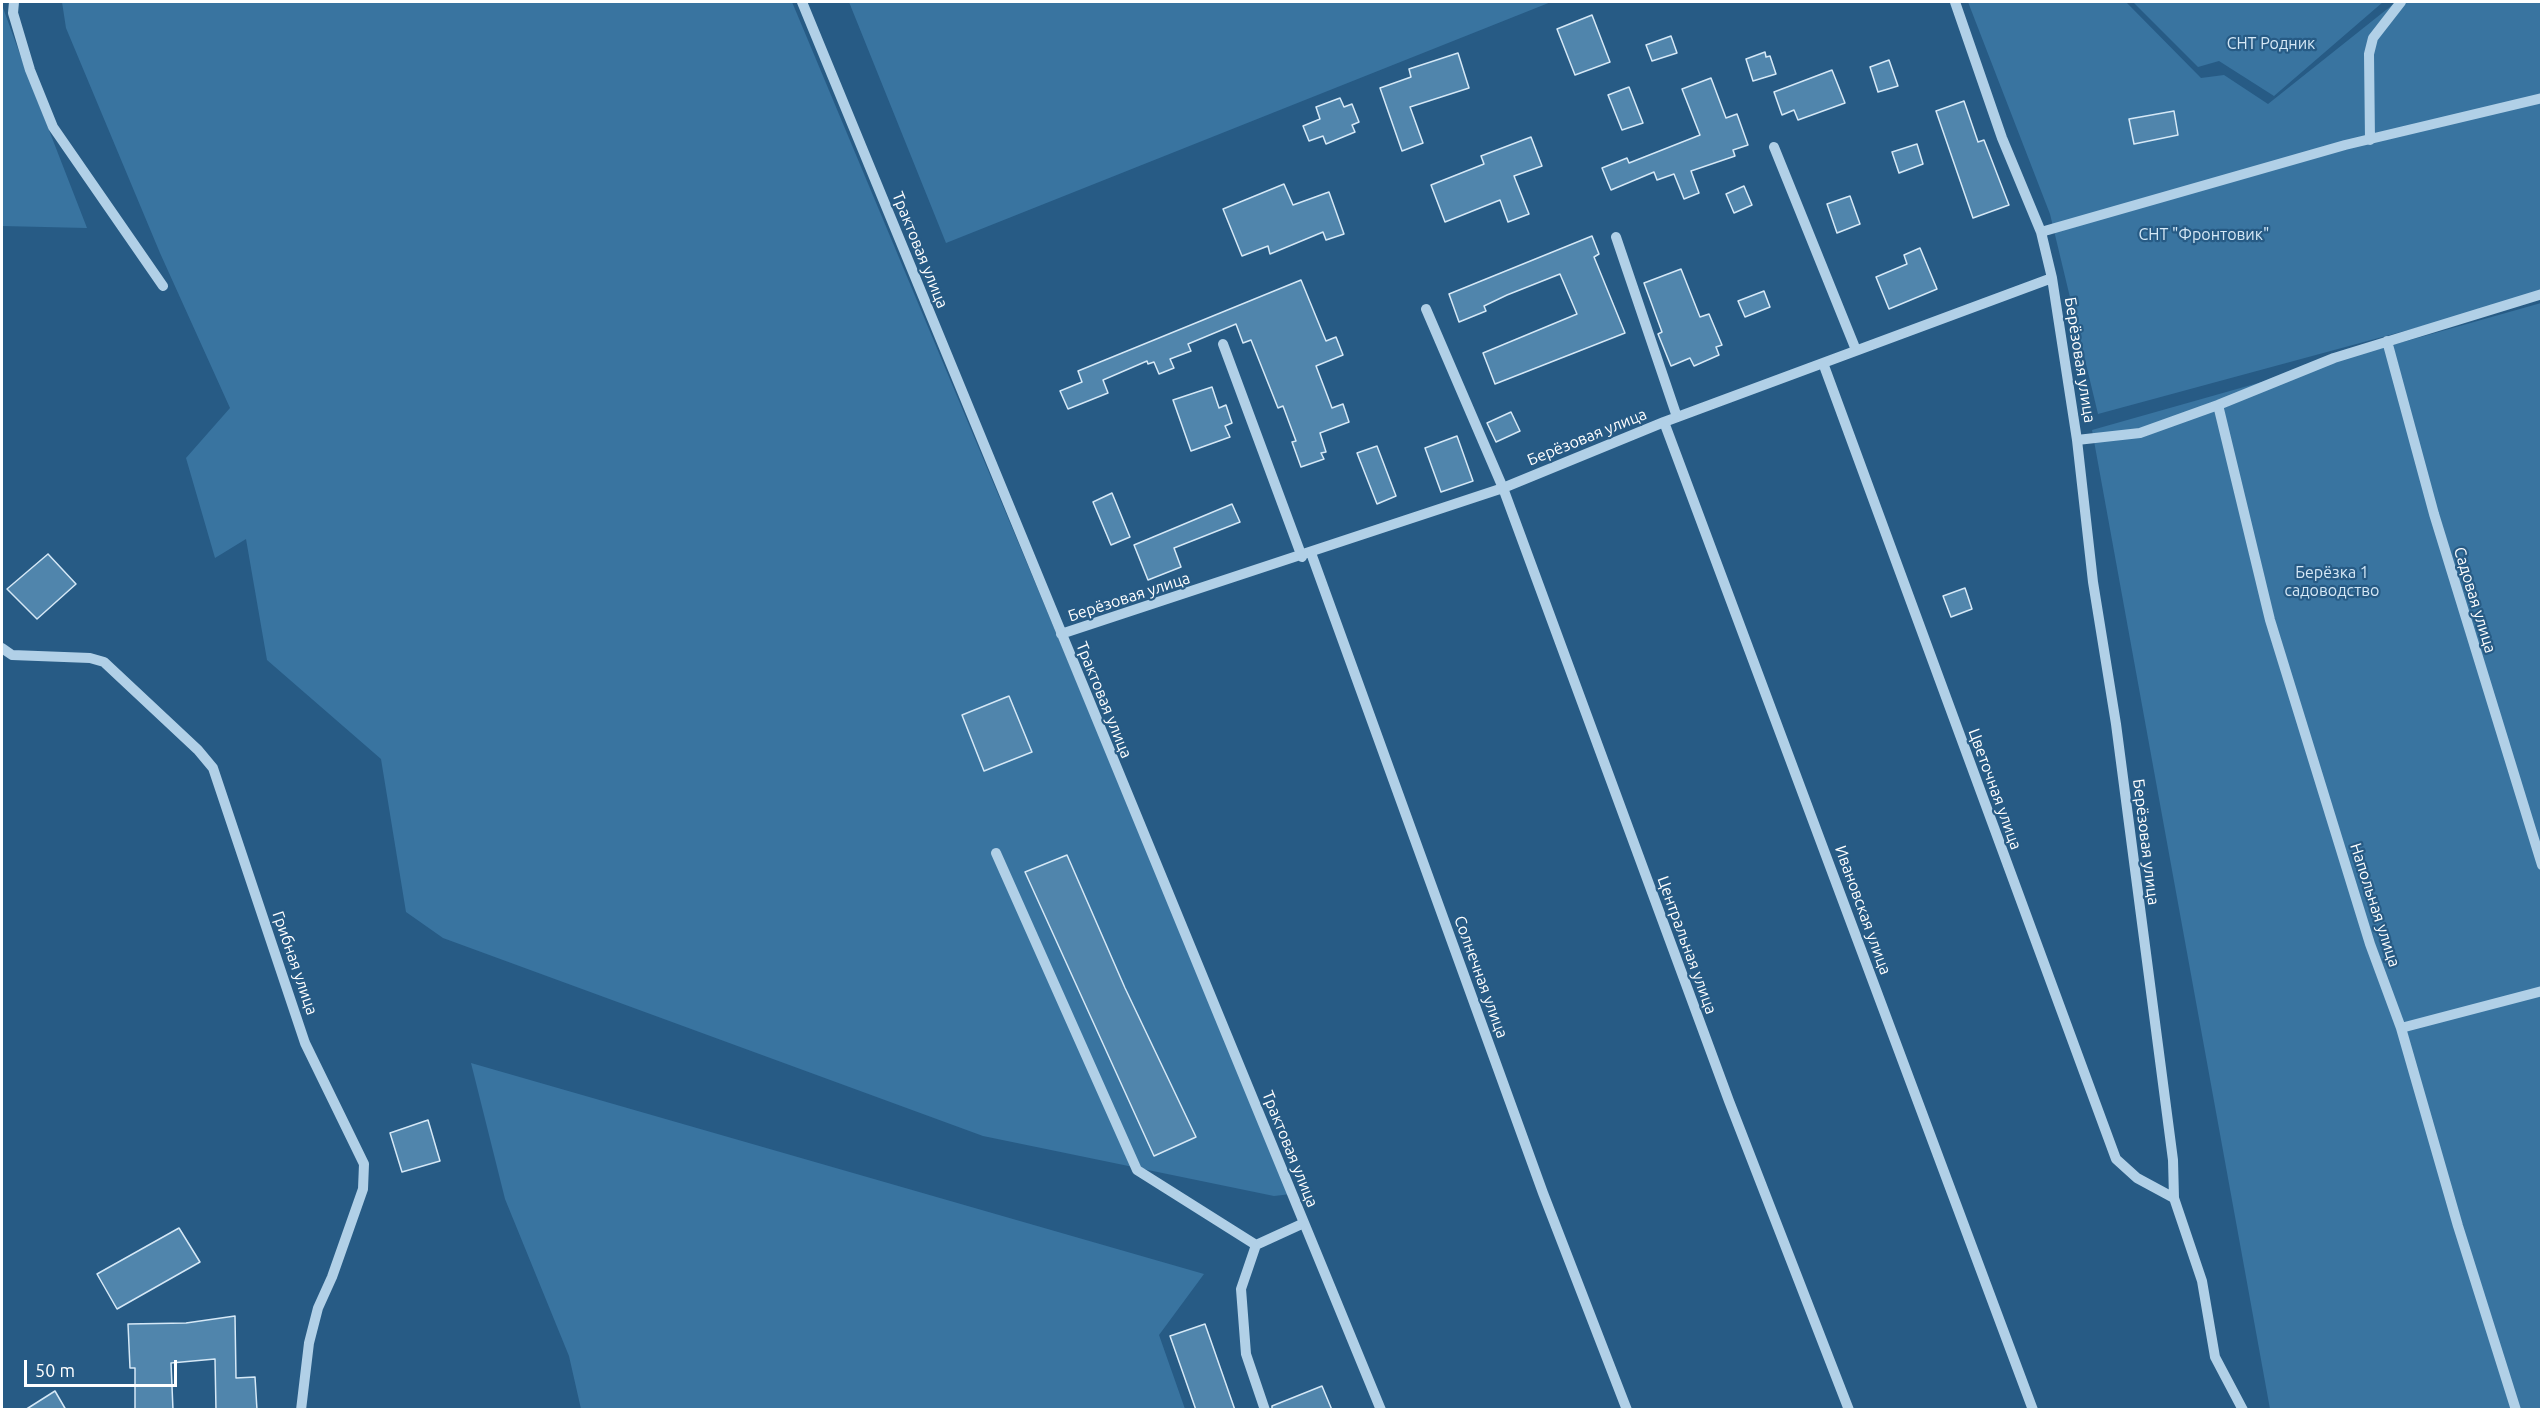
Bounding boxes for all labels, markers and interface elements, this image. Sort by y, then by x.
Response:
park label: СНТ Родник [2227,34,2315,54]
street label: Трактовая улица [888,189,952,311]
park label: СНТ "Фронтовик" [2139,225,2269,245]
street label: Берёзовая улица [2061,296,2099,424]
street label: Берёзовая улица [1525,404,1649,470]
street label: Садовая улица [2450,545,2500,655]
park label: Берёзка 1 садоводство [2285,563,2379,601]
street label: Берёзовая улица [1066,568,1192,626]
street label: Трактовая улица [1072,639,1136,761]
street label: Цветочная улица [1964,726,2026,852]
street label: Берёзовая улица [2129,778,2163,906]
street label: Напольная улица [2346,841,2404,969]
street label: Ивановская улица [1831,843,1895,977]
street label: Центральная улица [1653,873,1721,1017]
street label: Грибная улица [268,909,322,1017]
street label: Солнечная улица [1450,913,1512,1041]
street label: Трактовая улица [1258,1088,1322,1210]
scale bar [27,1348,180,1386]
text: 50 m [35,1360,75,1380]

